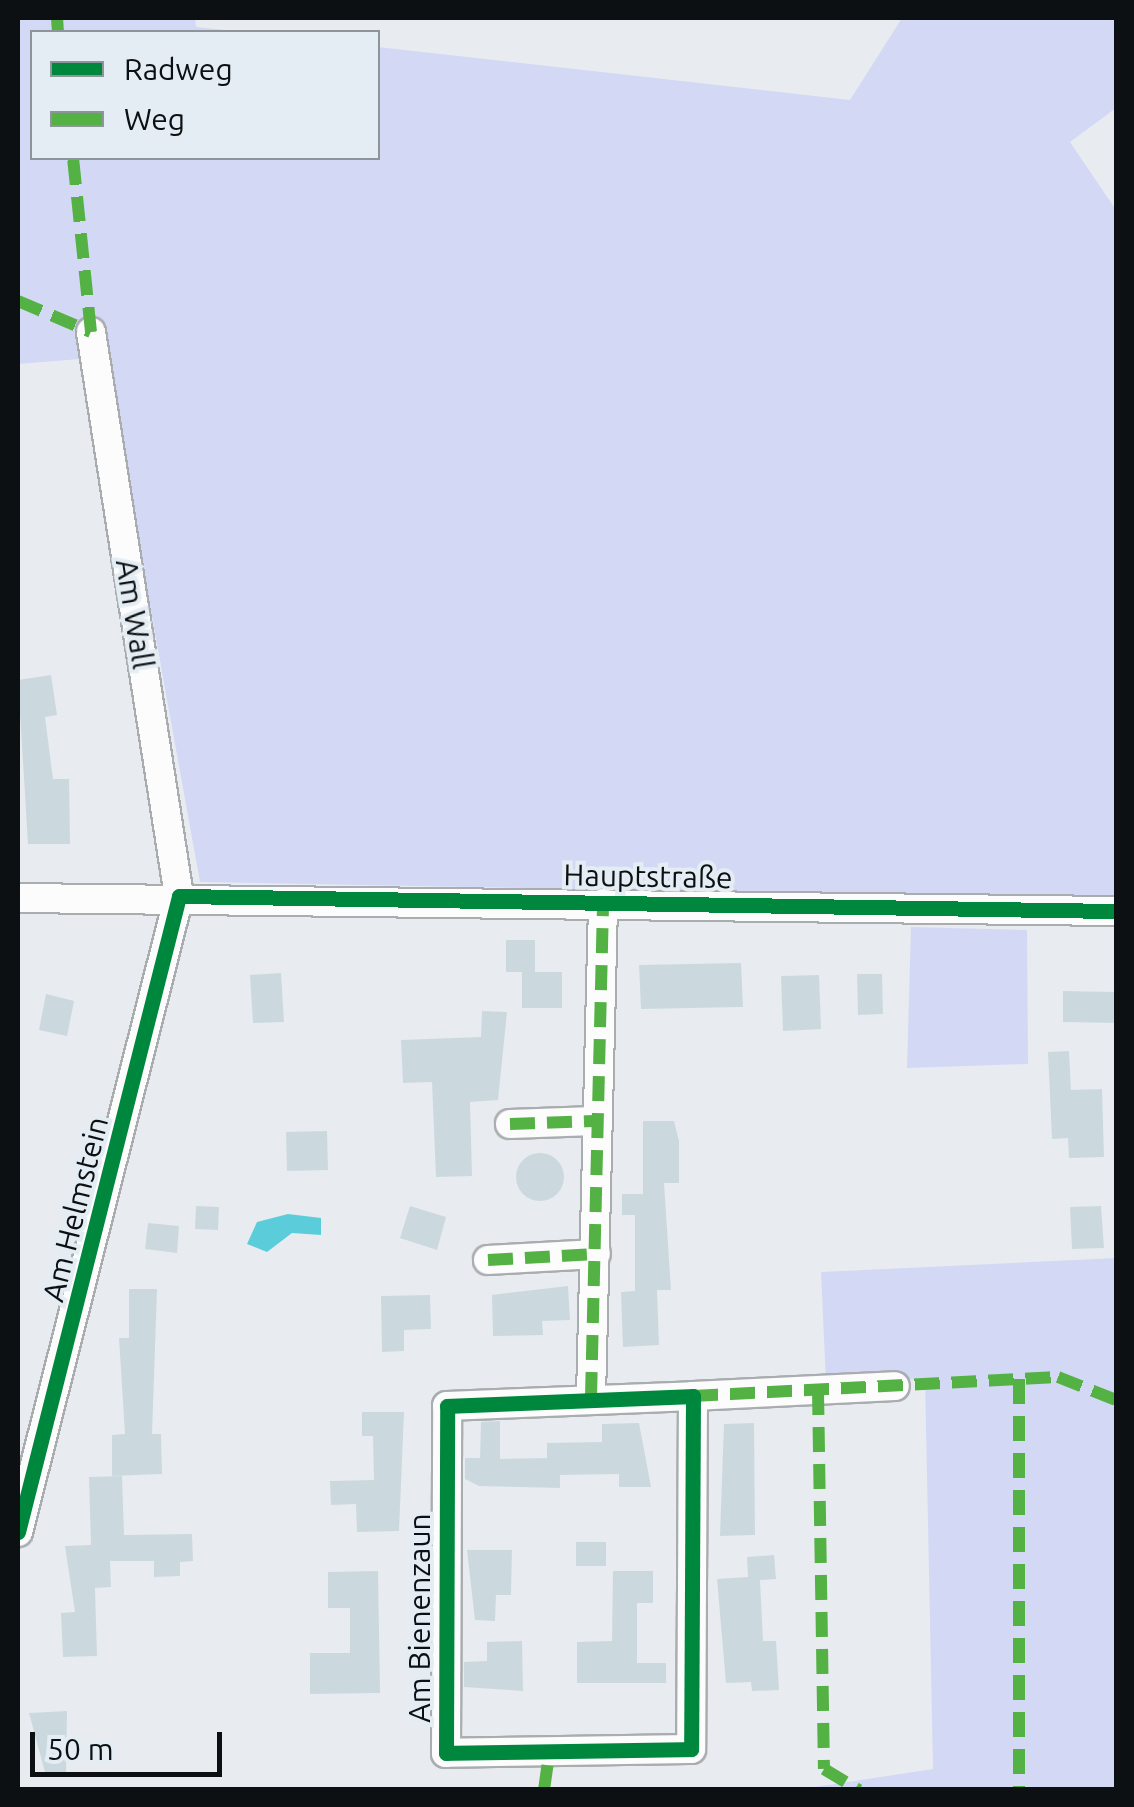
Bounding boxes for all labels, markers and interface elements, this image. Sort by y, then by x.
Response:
legend [30,30,380,160]
text: Radweg [124,52,233,86]
text: Weg [124,102,185,136]
street label: Am Wall [109,557,161,671]
street label: Hauptstraße [563,857,733,895]
street label: Am Helmstein [35,1113,115,1305]
street label: Am Bienenzaun [401,1513,437,1723]
scale bar [35,1712,228,1774]
text: 50 m [47,1732,114,1766]

